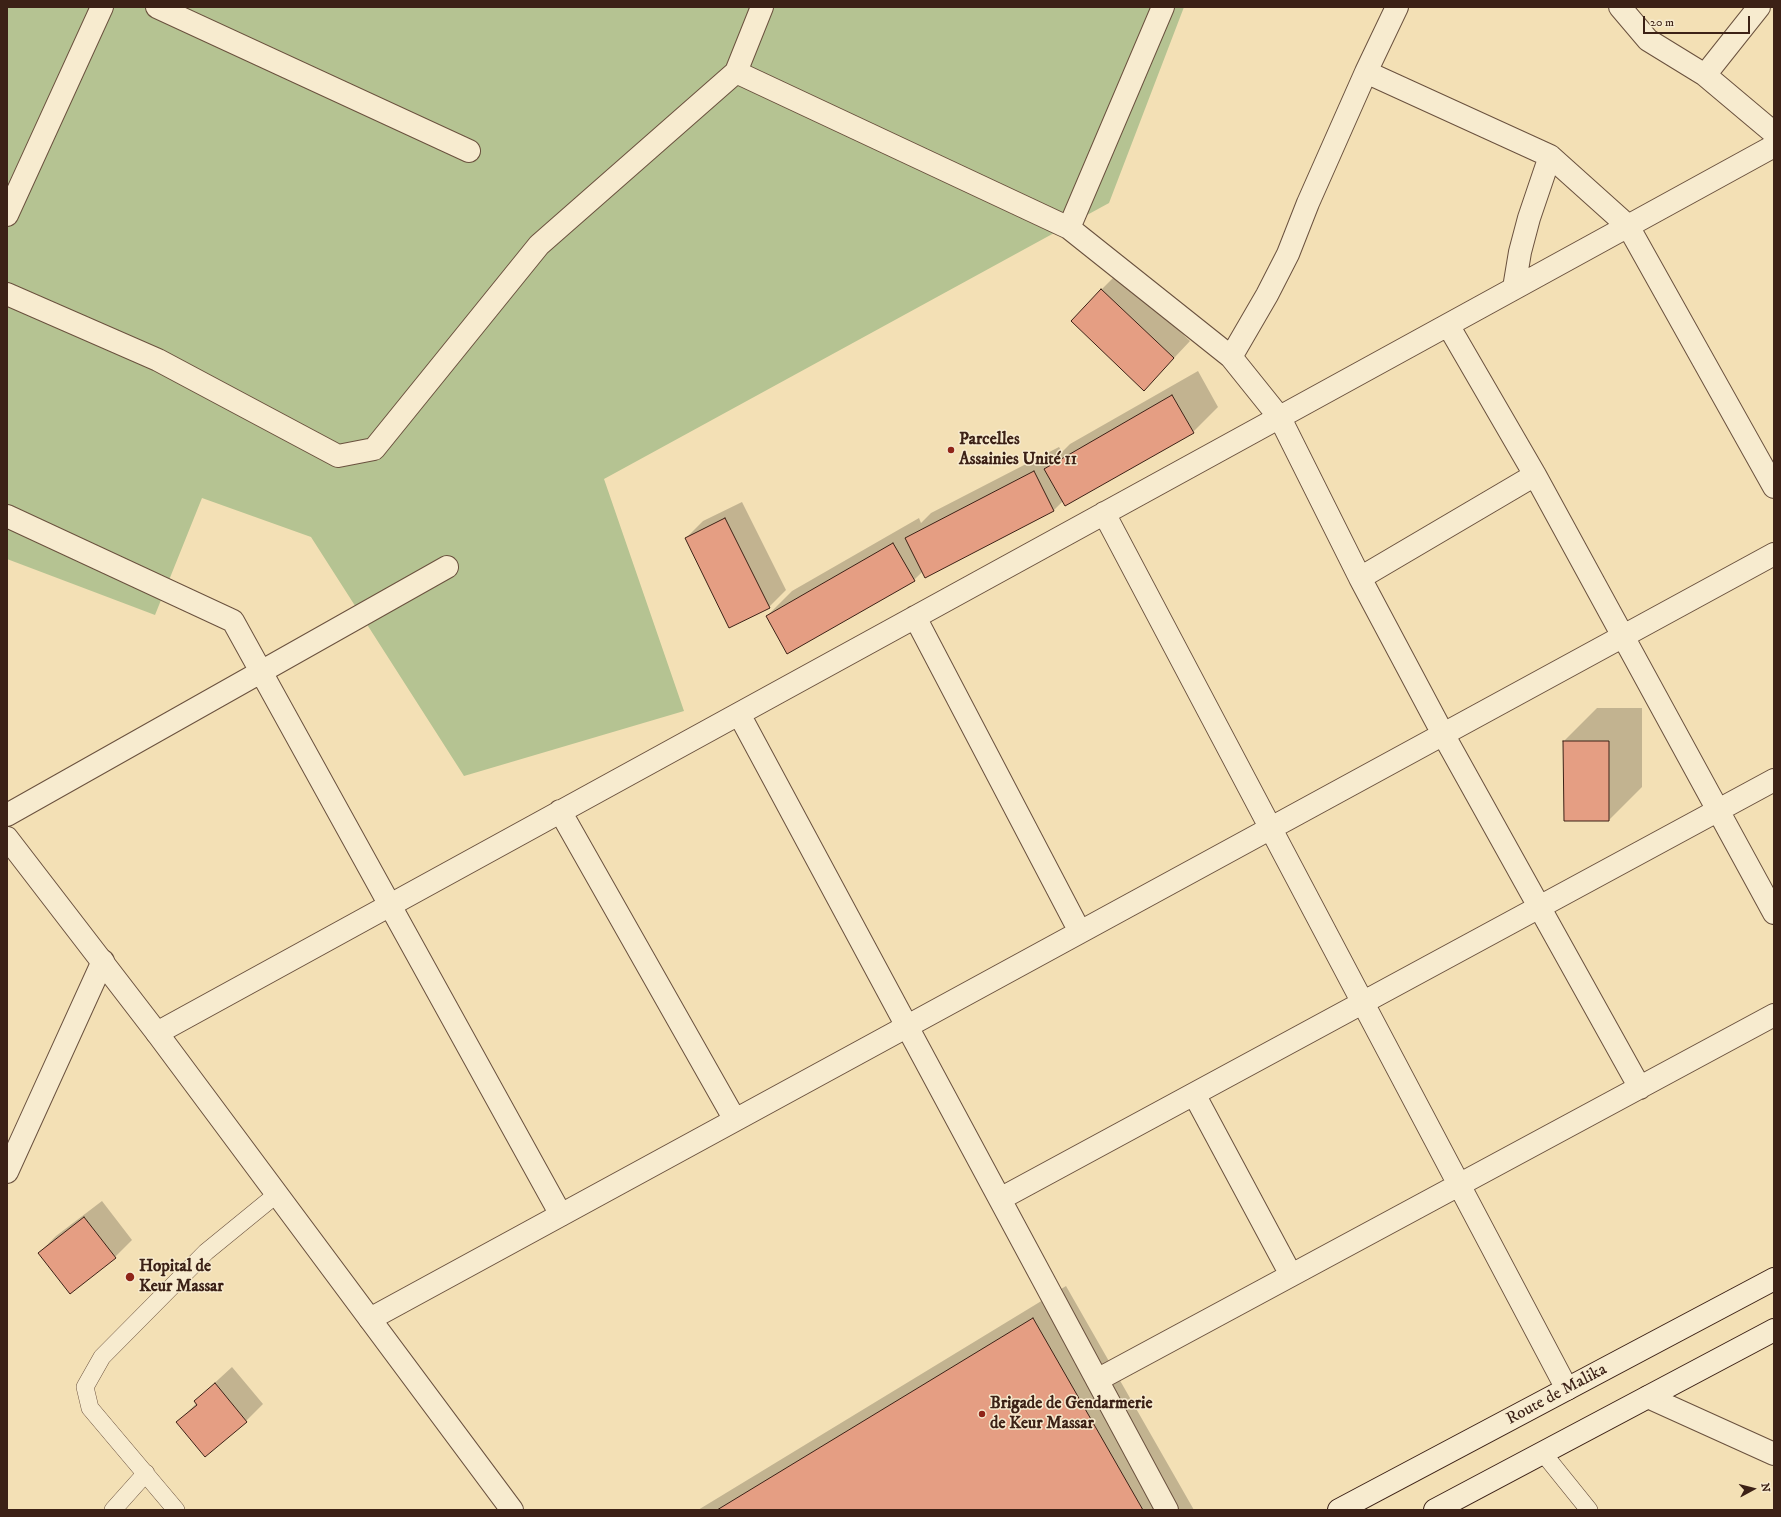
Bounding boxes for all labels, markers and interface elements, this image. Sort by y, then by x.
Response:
scale bar [1645,8,1752,34]
text: 20 m [1650,15,1674,30]
place label: Parcelles Assainies Unité 11 [959,430,1077,470]
marker: Parcelles Assainies Unité 11 [946,445,956,455]
place label: Hopital de Keur Massar [139,1257,224,1297]
marker: Hopital de Keur Massar [124,1271,136,1283]
street label: Route de Malika [1503,1360,1611,1430]
place label: Brigade de Gendarmerie de Keur Massar [990,1394,1152,1434]
marker: Brigade de Gendarmerie de Keur Massar [977,1409,987,1419]
north arrow [1733,1469,1773,1509]
text: N [1757,1482,1772,1493]

